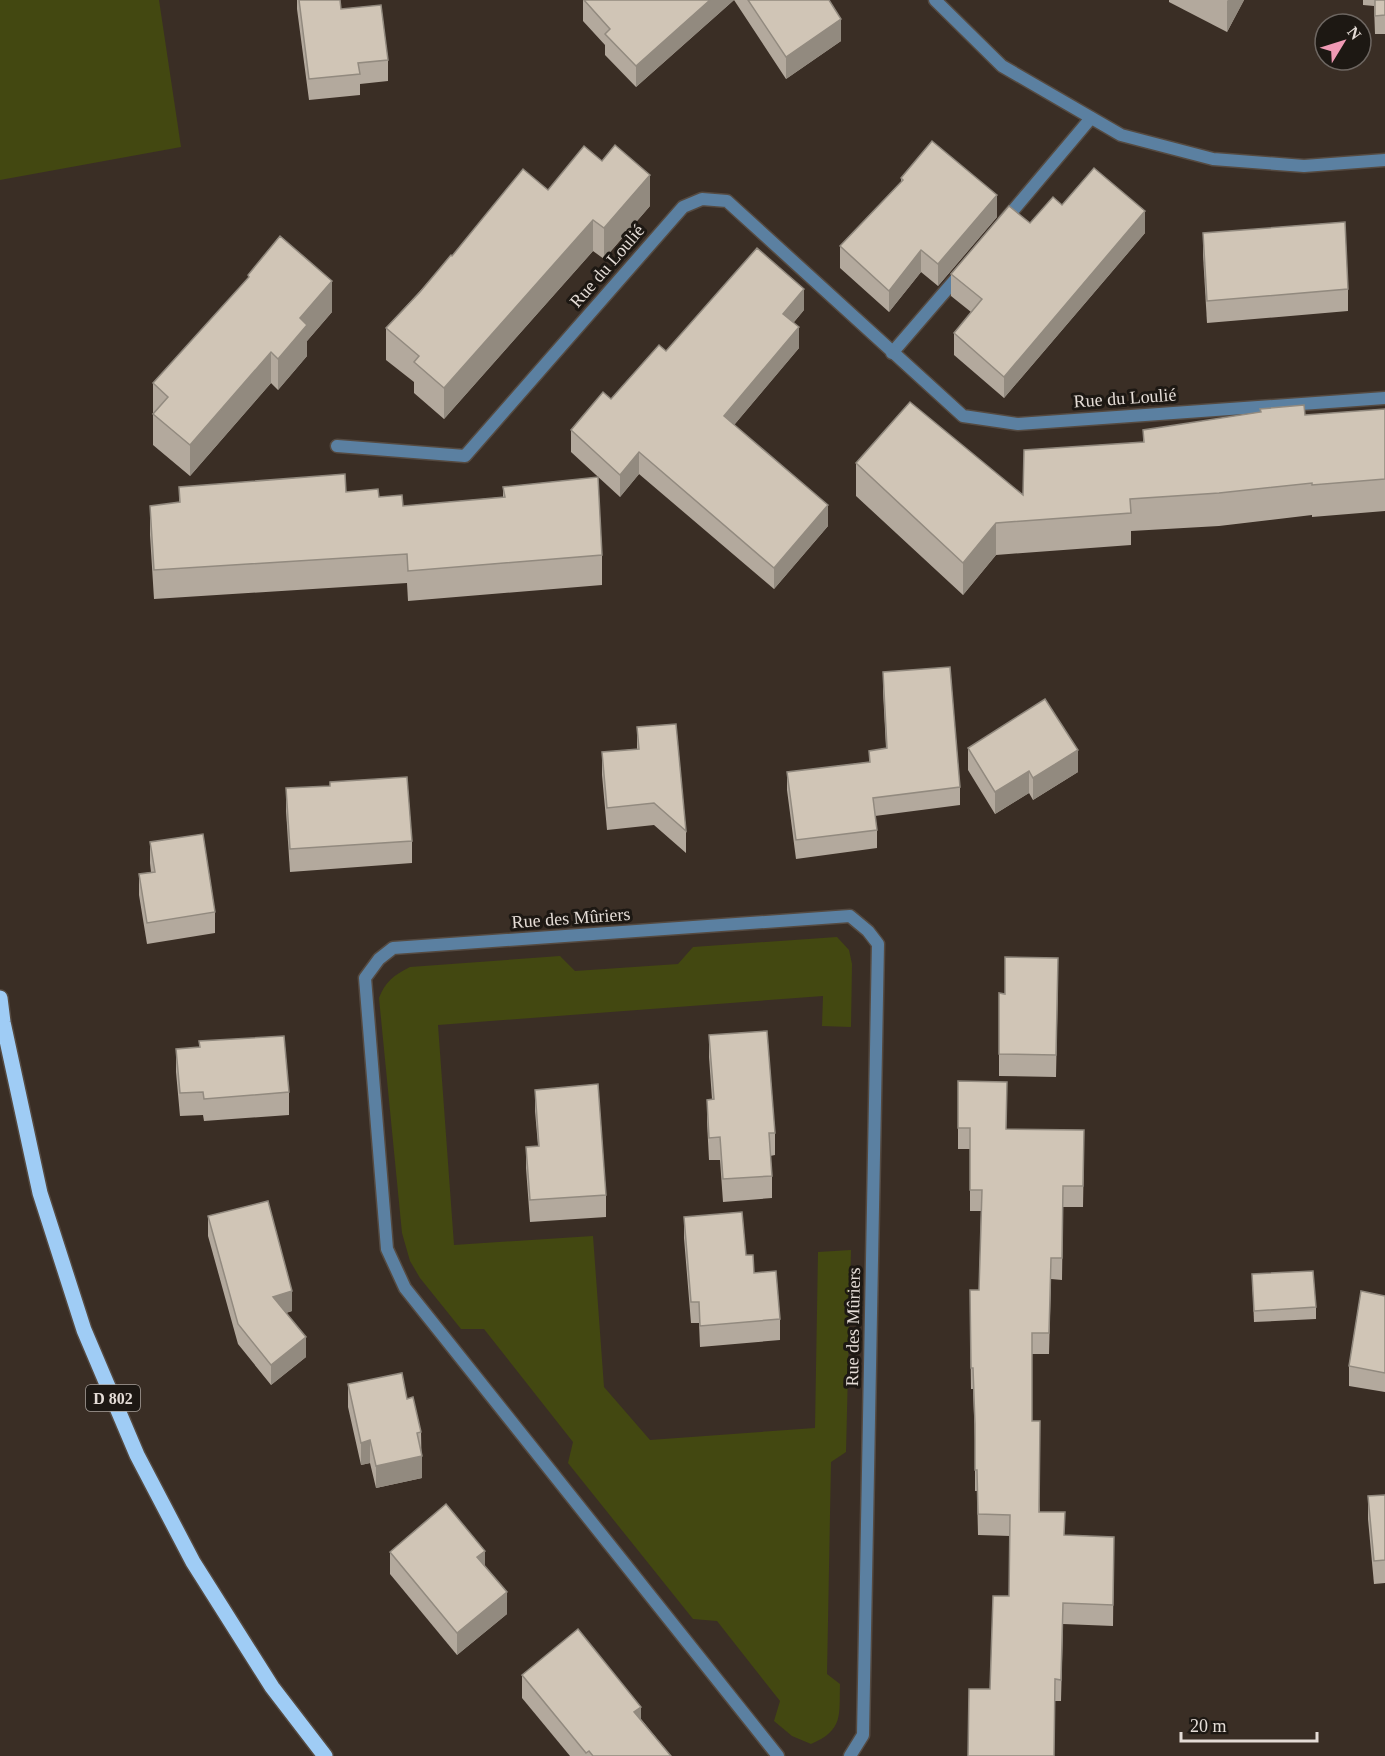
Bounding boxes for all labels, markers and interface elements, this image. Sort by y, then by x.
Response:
north arrow [1313,12,1373,72]
text: N [1344,23,1365,43]
street label: Rue du Loulié [566,221,648,311]
street label: Rue du Loulié [1073,384,1177,412]
street label: Rue des Mûriers [511,904,631,932]
street label: Rue des Mûriers [842,1267,864,1387]
road number: D 802 [86,1385,140,1411]
scale bar [1181,1705,1318,1743]
text: 20 m [1190,1716,1227,1736]

